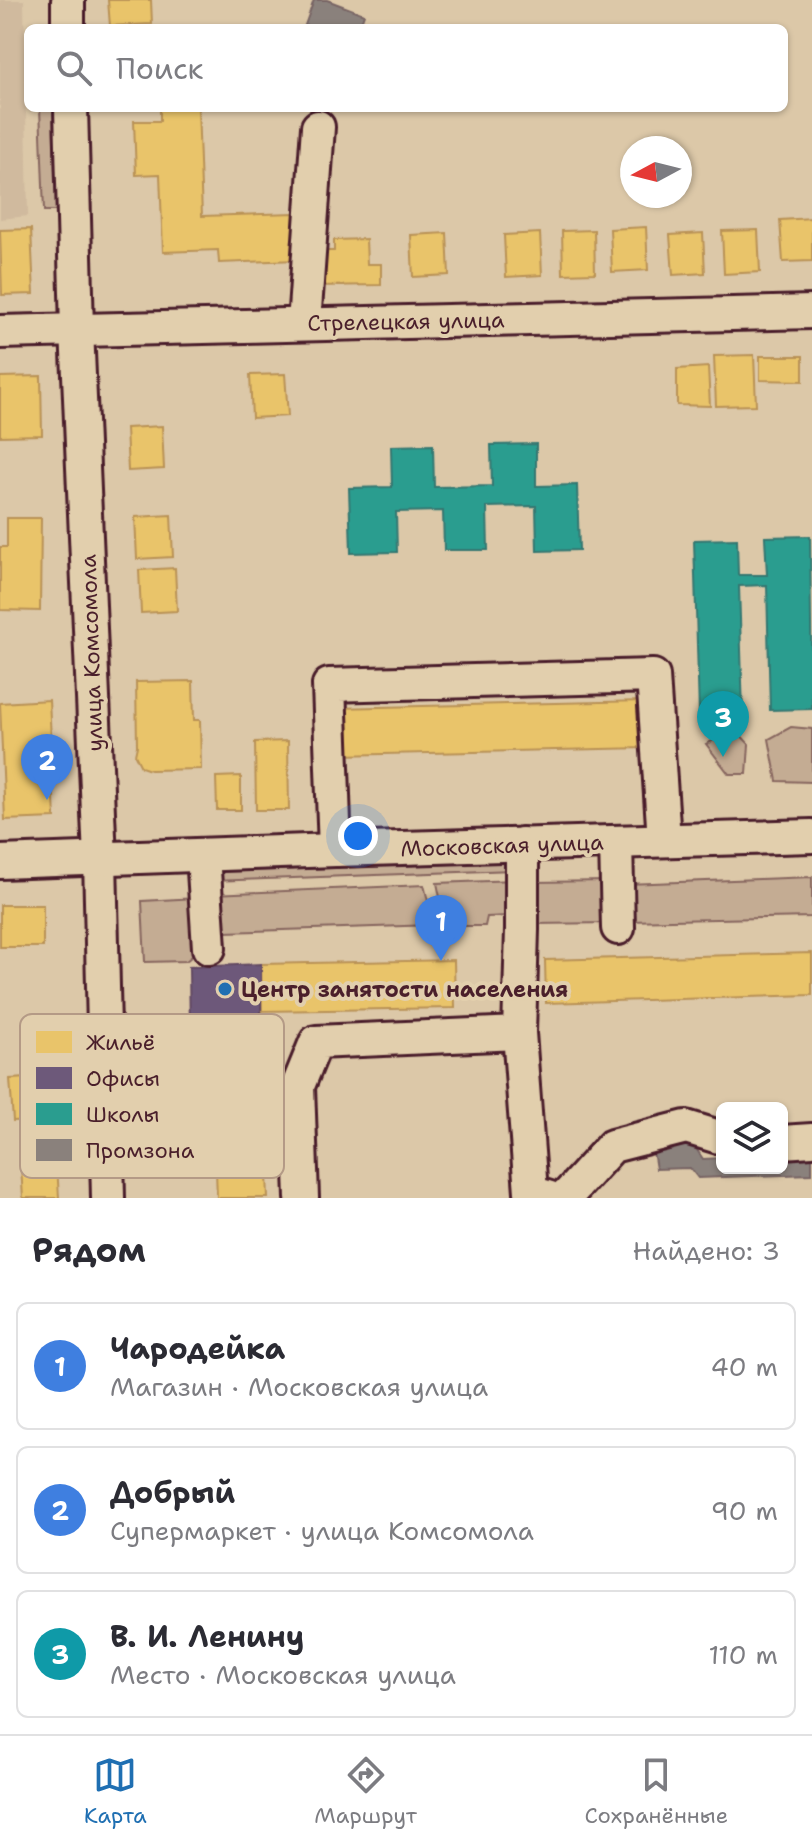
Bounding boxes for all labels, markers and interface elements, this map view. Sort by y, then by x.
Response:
search box [24,24,788,112]
icon: search [52,46,96,90]
text: Поиск [116,48,204,89]
north arrow [620,136,692,208]
street label: Стрелецкая улица [307,305,505,338]
street label: улица Комсомола [74,554,109,752]
pin: 3 [697,691,749,757]
pin: 2 [21,734,73,800]
your location [338,816,378,856]
street label: Московская улица [400,827,604,864]
pin: 1 [415,895,467,961]
place label: Центр занятости населения [241,975,568,1004]
marker: Центр занятости населения [216,980,234,998]
legend [20,1014,284,1178]
text: Жильё [86,1028,155,1057]
text: Офисы [86,1064,160,1093]
text: Школы [86,1100,160,1129]
map controls [716,1102,788,1174]
button: layers [716,1102,788,1174]
text: Промзона [86,1136,195,1165]
text: Рядом [32,1227,146,1273]
text: Найдено: 3 [633,1233,780,1268]
text: Чародейка [110,1328,285,1369]
text: 1 [54,1349,66,1384]
text: 40 m [711,1349,778,1384]
text: Магазин · Московская улица [110,1369,488,1404]
text: Добрый [110,1472,235,1513]
text: 2 [51,1493,69,1528]
text: 90 m [711,1493,778,1528]
text: Супермаркет · улица Комсомола [110,1513,534,1548]
text: В. И. Ленину [110,1616,304,1657]
text: 3 [51,1637,69,1672]
text: 110 m [708,1637,778,1672]
text: Место · Московская улица [110,1657,456,1692]
tab: Карта [84,1753,147,1830]
tab: Маршрут [314,1753,417,1830]
tab: Сохранённые [585,1753,728,1830]

